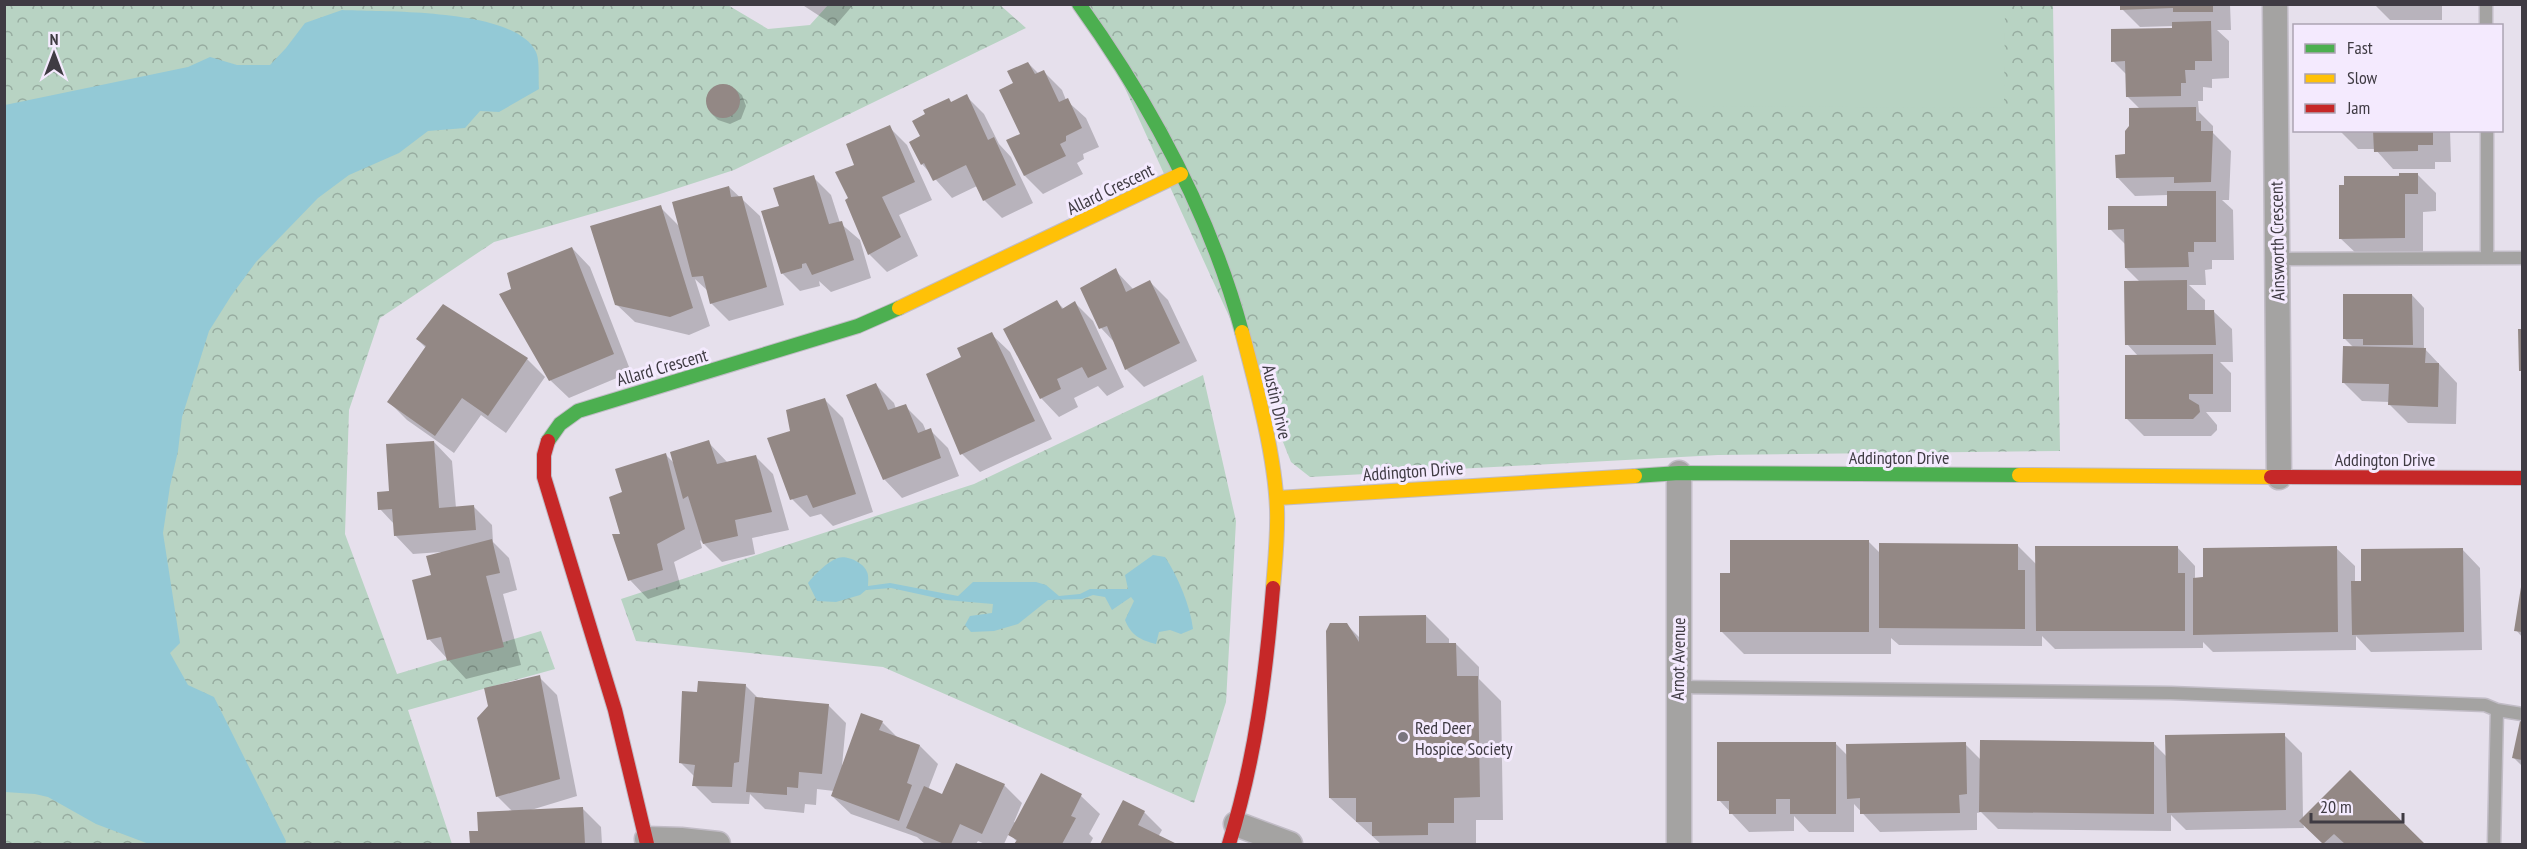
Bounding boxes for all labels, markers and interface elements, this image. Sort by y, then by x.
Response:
north arrow [24,24,84,84]
legend [2293,24,2503,132]
text: N [50,29,58,49]
text: Fast [2347,36,2373,59]
text: Slow [2347,66,2378,89]
text: Jam [2346,96,2370,119]
street label: Allard Crescent [1063,158,1157,220]
street label: Ainsworth Crescent [2264,181,2290,301]
street label: Allard Crescent [614,343,710,391]
street label: Austin Drive [1257,363,1297,441]
street label: Addington Drive [1849,446,1949,469]
street label: Addington Drive [2335,448,2435,471]
street label: Addington Drive [1362,456,1464,486]
street label: Arnot Avenue [1666,617,1690,701]
place label: Red Deer Hospice Society [1415,716,1513,760]
marker: Red Deer Hospice Society [1396,730,1410,744]
scale bar [2311,786,2402,824]
text: 20 m [2320,795,2352,818]

